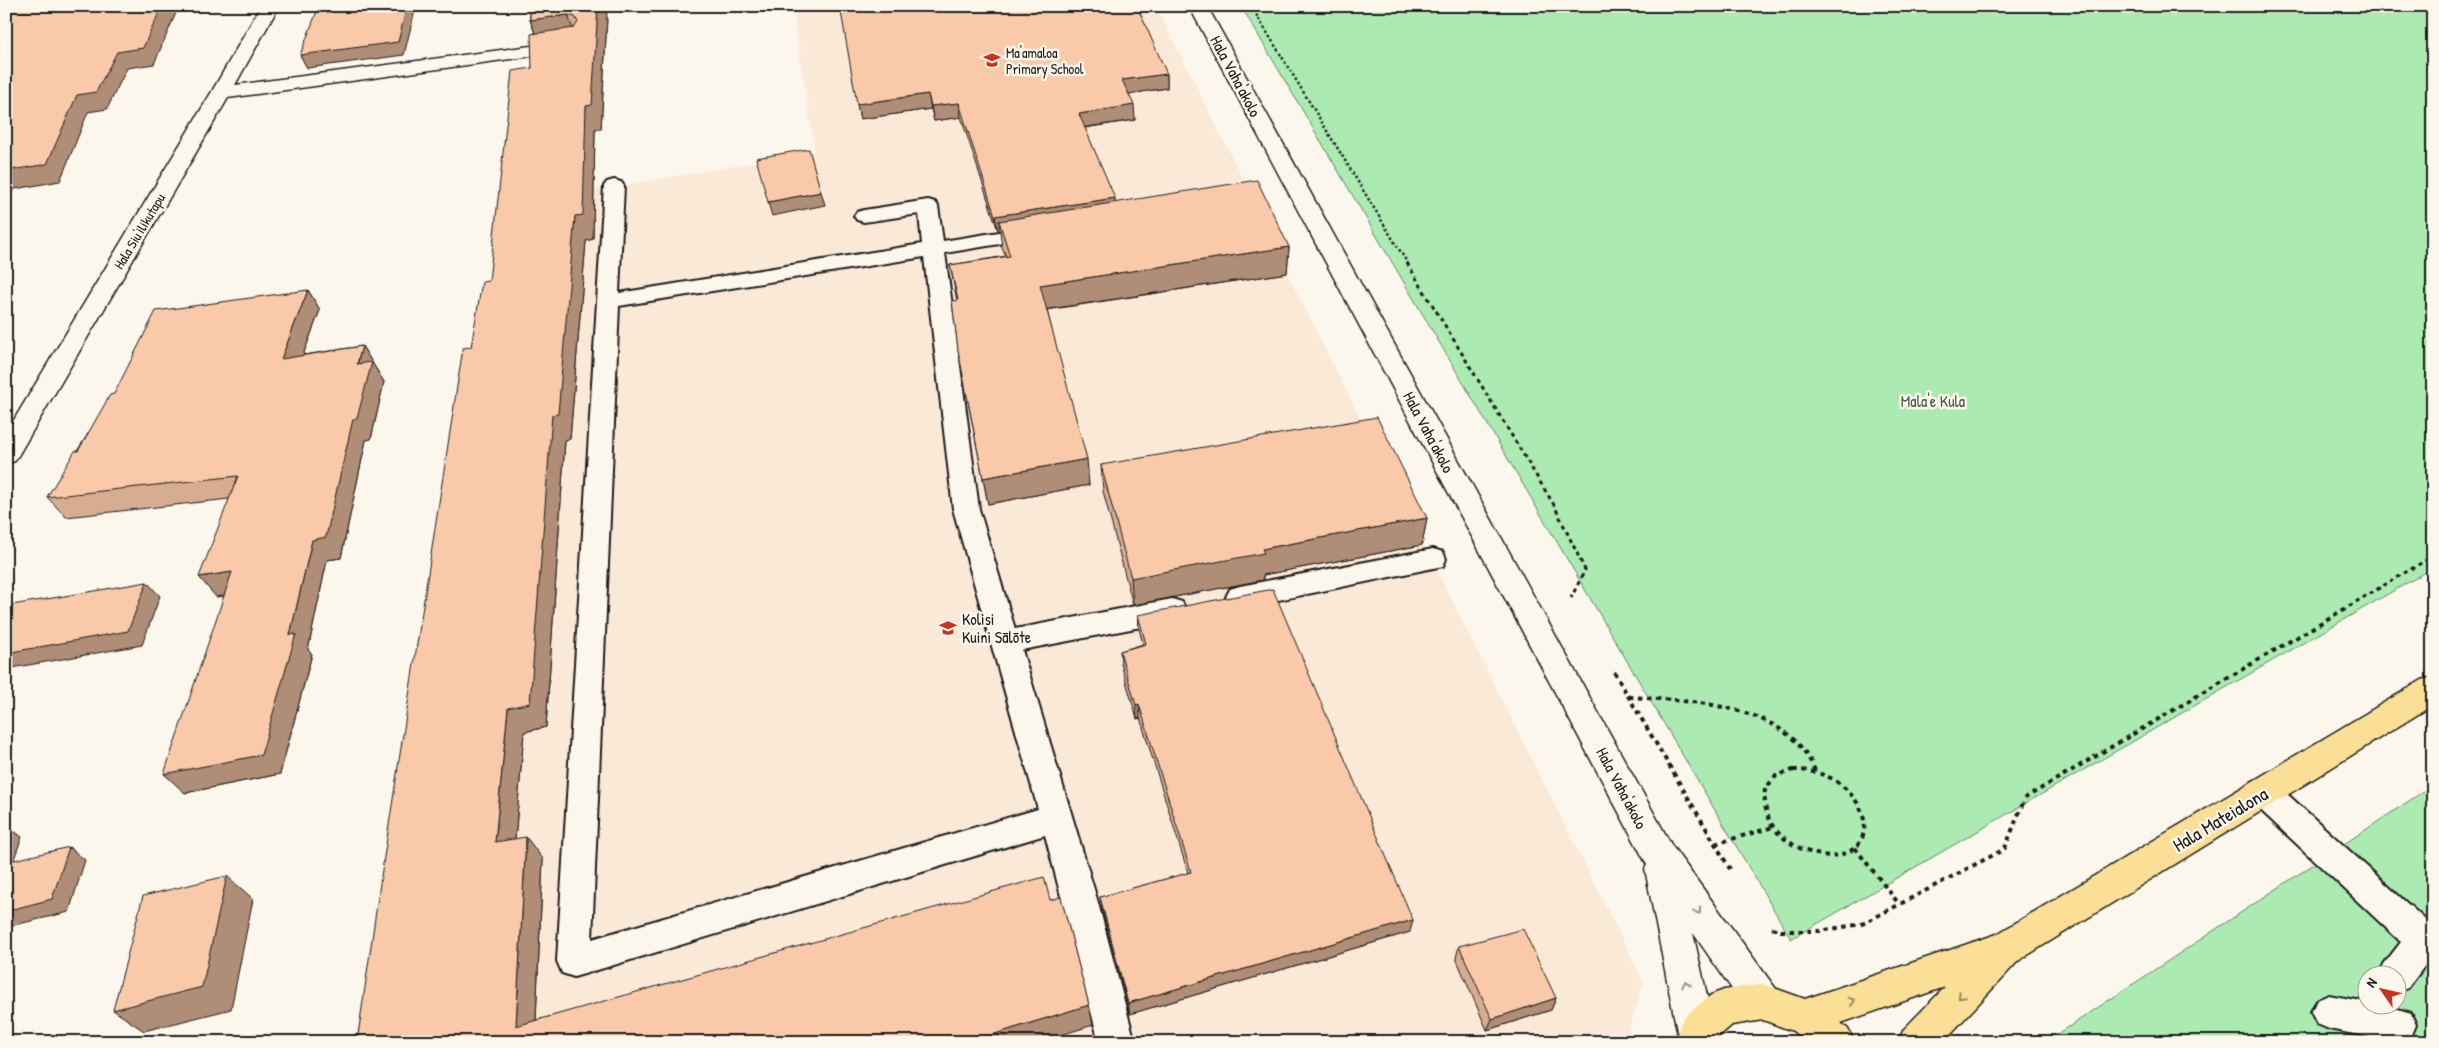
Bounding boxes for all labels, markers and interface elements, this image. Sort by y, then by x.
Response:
street label: Hala Vaha'akolo [1205,32,1267,121]
place label: Ma'amaloa Primary School [1006,43,1084,79]
school or university icon: Ma'amaloa Primary School [982,50,1002,70]
street label: Hala Siu'ilikutapu [109,189,170,273]
street label: Hala Vaha'akolo [1398,388,1460,477]
park label: Mala'e Kula [1901,390,1965,412]
place label: Kolisi Kuini Sālōte [962,608,1032,648]
school or university icon: Kolisi Kuini Sālōte [938,618,958,638]
street label: Hala Vaha'akolo [1591,744,1653,833]
street label: Hala Mateialona [2168,780,2273,858]
one-way arrow [1692,906,1701,915]
north arrow [2356,966,2406,1016]
text: N [2361,974,2381,991]
one-way arrow [1681,979,1692,988]
one-way arrow [1958,990,1967,999]
one-way arrow [1847,997,1855,1007]

